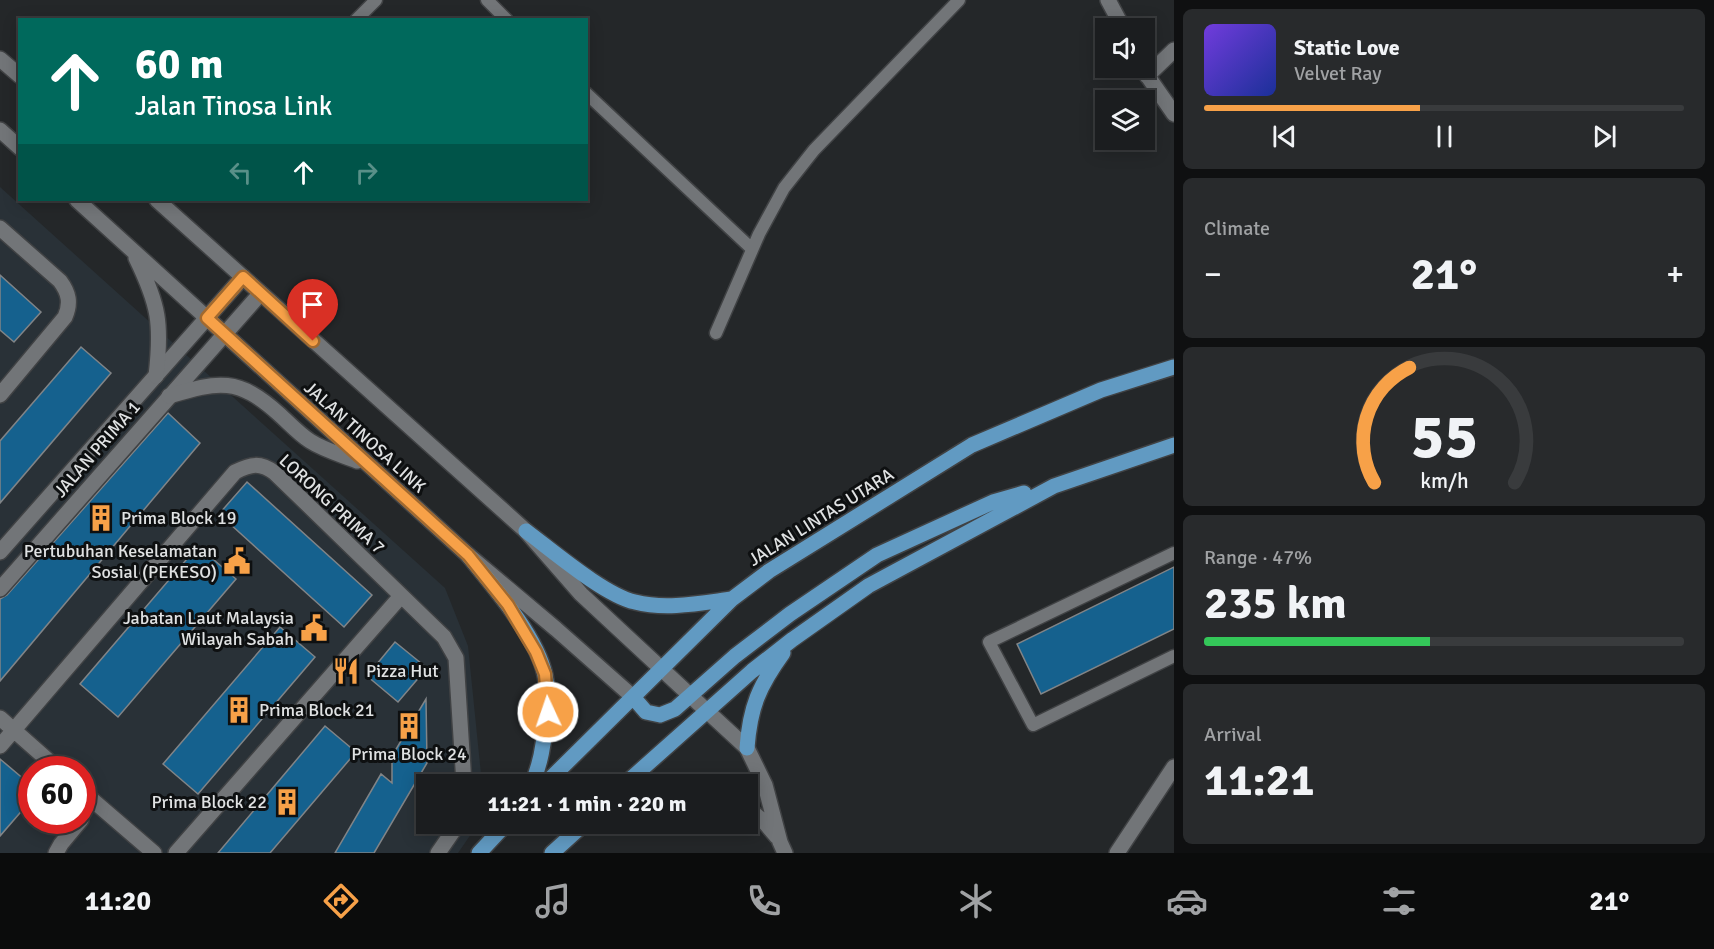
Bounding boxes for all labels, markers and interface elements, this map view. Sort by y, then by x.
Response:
map controls [1095,18,1155,150]
button: sound [1095,18,1155,78]
text: Static Love [1294,34,1400,61]
text: 60 m [135,39,224,90]
icon: ahead [36,42,114,120]
text: Velvet Ray [1294,61,1382,86]
text: Jalan Tinosa Link [135,90,332,123]
button: layers [1095,90,1155,150]
icon: previous [1268,120,1301,153]
icon: pause [1428,120,1461,153]
icon: next [1588,120,1621,153]
icon: left [224,156,257,189]
icon: ahead [287,156,320,189]
icon: right [350,156,383,189]
text: Climate [1204,216,1270,241]
text: 21° [1411,247,1477,302]
text: − [1204,254,1222,295]
text: + [1666,254,1684,295]
pin [287,279,338,341]
icon: arrive [296,288,329,321]
street label: JALAN TINOSA LINK [300,377,430,497]
street label: JALAN PRIMA 1 [49,396,145,502]
text: 55 [1410,399,1478,476]
street label: LORONG PRIMA 7 [275,449,389,559]
street label: JALAN LINTAS UTARA [744,463,898,571]
text: km/h [1420,469,1468,495]
building icon: Prima Block 19 [86,503,116,533]
place label: Prima Block 19 [121,507,236,529]
place label: Pertubuhan Keselamatan Sosial (PEKESO) [24,540,217,583]
text: Range · 47% [1204,545,1312,570]
public building icon: Pertubuhan Keselamatan Sosial (PEKESO) [222,546,252,576]
text: 235 km [1204,576,1347,631]
place label: Jabatan Laut Malaysia Wilayah Sabah [123,607,294,650]
public building icon: Jabatan Laut Malaysia Wilayah Sabah [299,613,329,643]
restaurant icon: Pizza Hut [331,656,361,686]
place label: Pizza Hut [366,660,439,682]
position arrow [516,680,580,744]
building icon: Prima Block 21 [224,695,254,725]
place label: Prima Block 21 [259,699,374,721]
building icon: Prima Block 24 [394,711,424,741]
text: Arrival [1204,722,1262,747]
place label: Prima Block 24 [351,743,467,765]
text: 11:21 [1204,753,1314,808]
speed limit sign: 60 [18,756,96,834]
building icon: Prima Block 22 [272,787,302,817]
text: 11:21 · 1 min · 220 m [487,790,687,817]
place label: Prima Block 22 [152,791,267,813]
icon: directions [320,880,362,922]
icon: music [532,880,574,922]
icon: phone [743,880,785,922]
icon: climate [955,880,997,922]
icon: car [1166,880,1208,922]
icon: filters [1378,880,1420,922]
text: 11:20 [85,885,151,918]
text: 21° [1589,885,1629,918]

